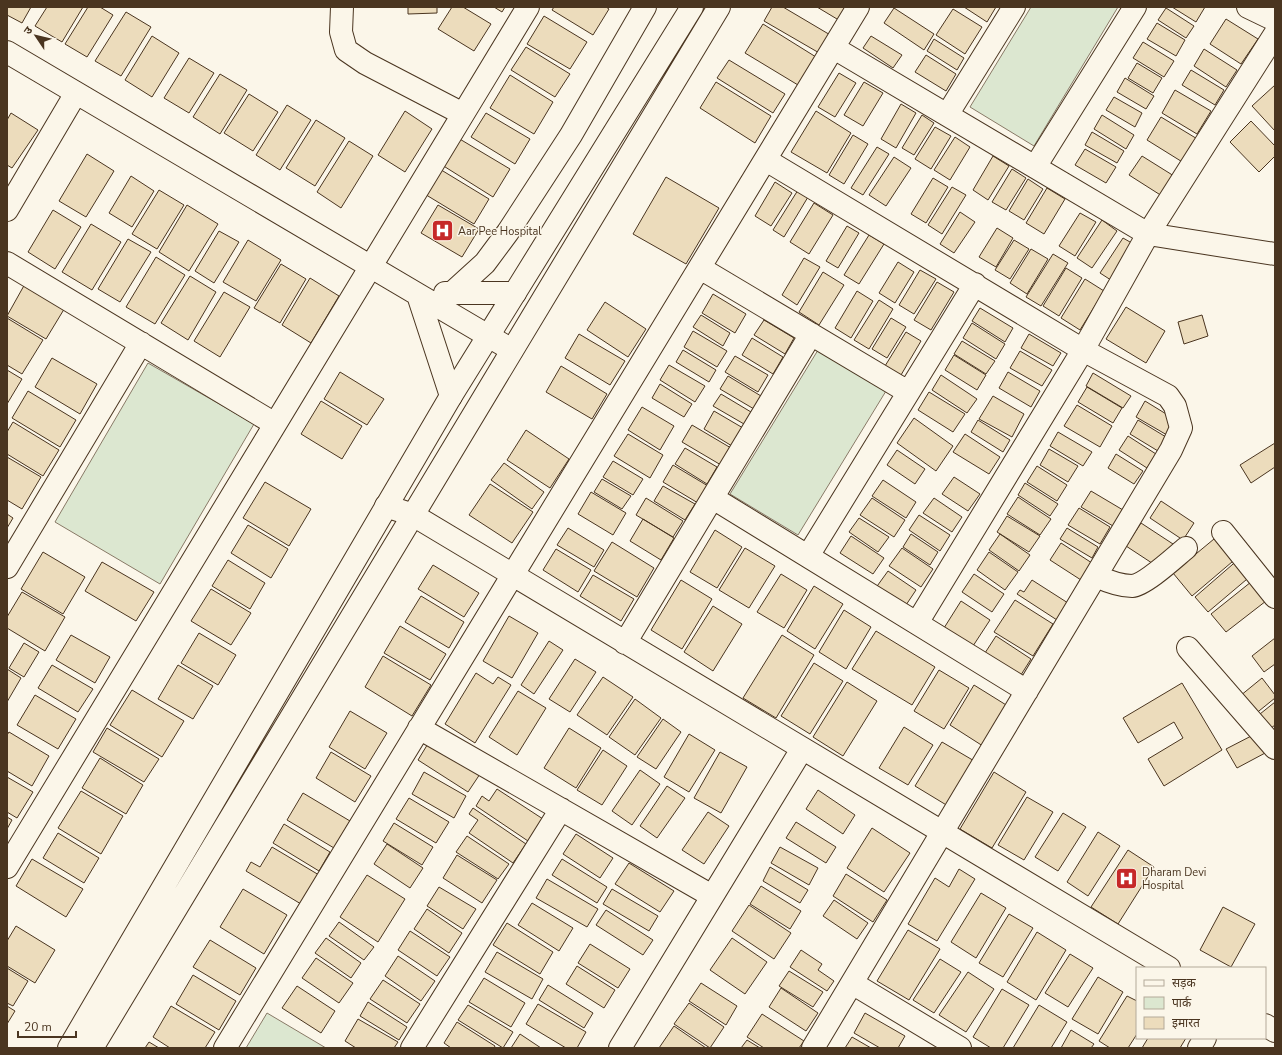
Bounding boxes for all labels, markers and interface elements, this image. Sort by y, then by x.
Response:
north arrow [16,16,56,56]
text: उ [20,23,37,37]
hospital icon: Aar Pee Hospital [430,218,456,244]
place label: Aar Pee Hospital [458,224,542,239]
hospital icon: Dharam Devi Hospital [1113,865,1139,891]
place label: Dharam Devi Hospital [1142,865,1206,893]
legend [1136,967,1266,1039]
text: सड़क [1172,975,1197,991]
text: पार्क [1172,995,1192,1011]
scale bar [18,1013,76,1039]
text: इमारत [1172,1015,1201,1031]
text: 20 m [24,1019,52,1035]

